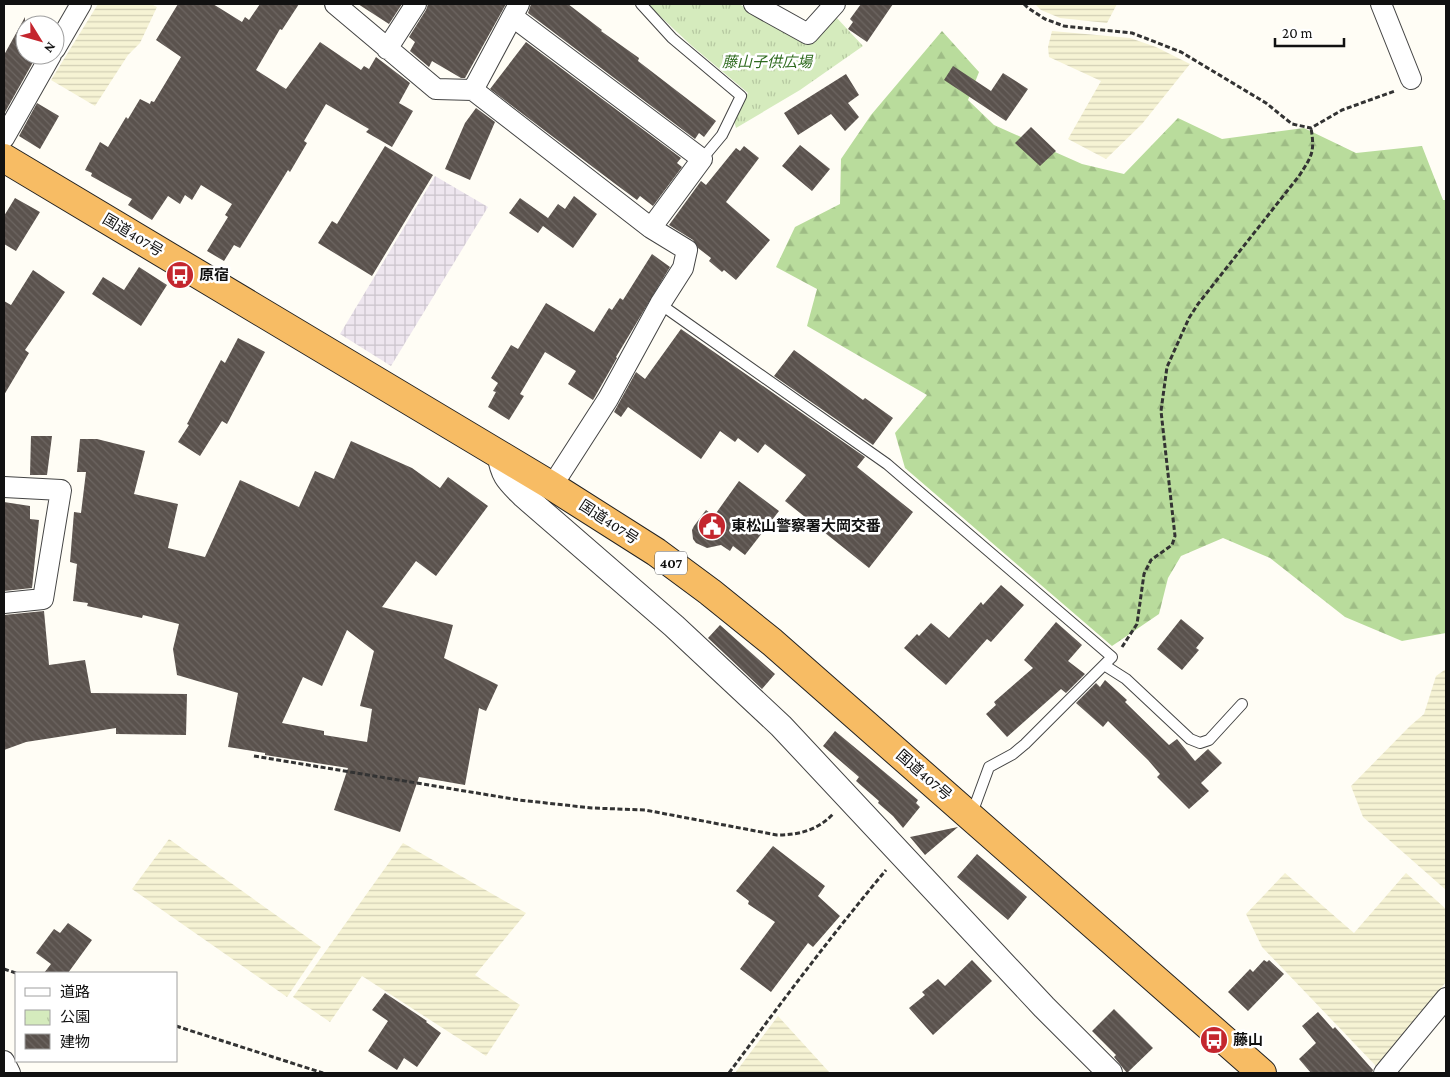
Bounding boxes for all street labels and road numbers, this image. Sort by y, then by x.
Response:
street label: 国道407号 [100,211,166,259]
street label: 国道407号 [576,497,642,547]
road number: 407 [655,552,687,574]
street label: 国道407号 [893,747,955,803]

